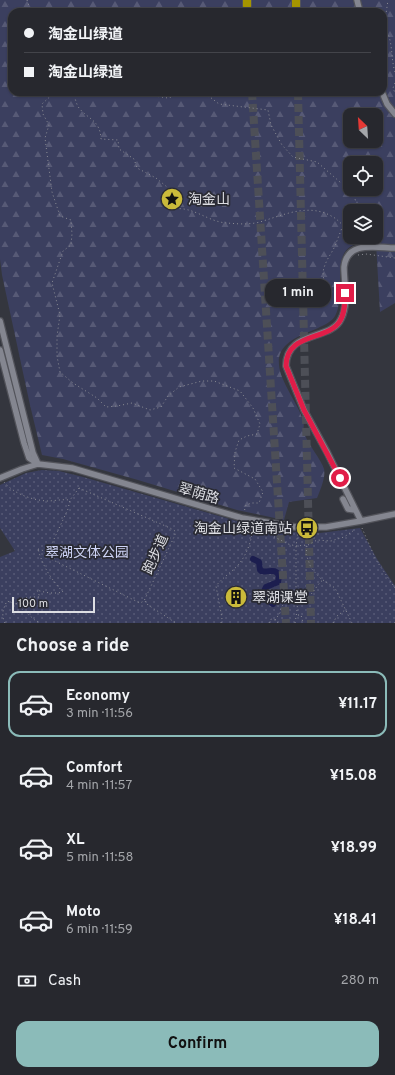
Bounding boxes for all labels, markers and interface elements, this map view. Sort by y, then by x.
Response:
text: 淘金山绿道 [48,26,123,45]
text: 淘金山绿道 [48,64,123,83]
north arrow [343,108,383,148]
map controls [343,108,383,244]
button: locate [343,156,383,196]
place icon: 淘金山 [159,186,185,212]
place label: 淘金山 [188,192,230,209]
button: layers [343,204,383,244]
callout: 1 min [265,279,331,307]
route end [336,284,354,302]
text: 1 min [282,285,314,301]
route start [331,469,349,487]
street label: 翠荫路 [176,480,221,508]
bus stop icon: 淘金山绿道南站 [294,515,320,541]
place label: 淘金山绿道南站 [194,521,292,538]
street label: 跑步道 [140,532,173,577]
park label: 翠湖文体公园 [45,545,129,562]
building icon: 翠湖课堂 [223,584,249,610]
place label: 翠湖课堂 [252,590,308,607]
scale bar [12,595,95,614]
text: 100 m [18,597,48,611]
text: Choose a ride [16,635,129,658]
icon: car [18,686,54,722]
text: Economy [66,687,130,706]
text: ¥11.17 [338,695,377,714]
text: 3 min · 11:56 [66,706,133,722]
icon: car [18,758,54,794]
text: Comfort [66,759,123,778]
text: ¥15.08 [330,767,377,786]
text: 4 min · 11:57 [66,778,132,794]
icon: car [18,830,54,866]
text: XL [66,831,84,850]
text: ¥18.99 [331,839,377,858]
text: 5 min · 11:58 [66,850,134,866]
icon: car [18,902,54,938]
text: Moto [66,903,101,922]
text: ¥18.41 [334,911,377,930]
text: 6 min · 11:59 [66,922,133,938]
icon: cash [16,970,38,992]
text: Cash [48,972,81,991]
text: 280 m [341,973,379,989]
button: Confirm [16,1021,379,1067]

